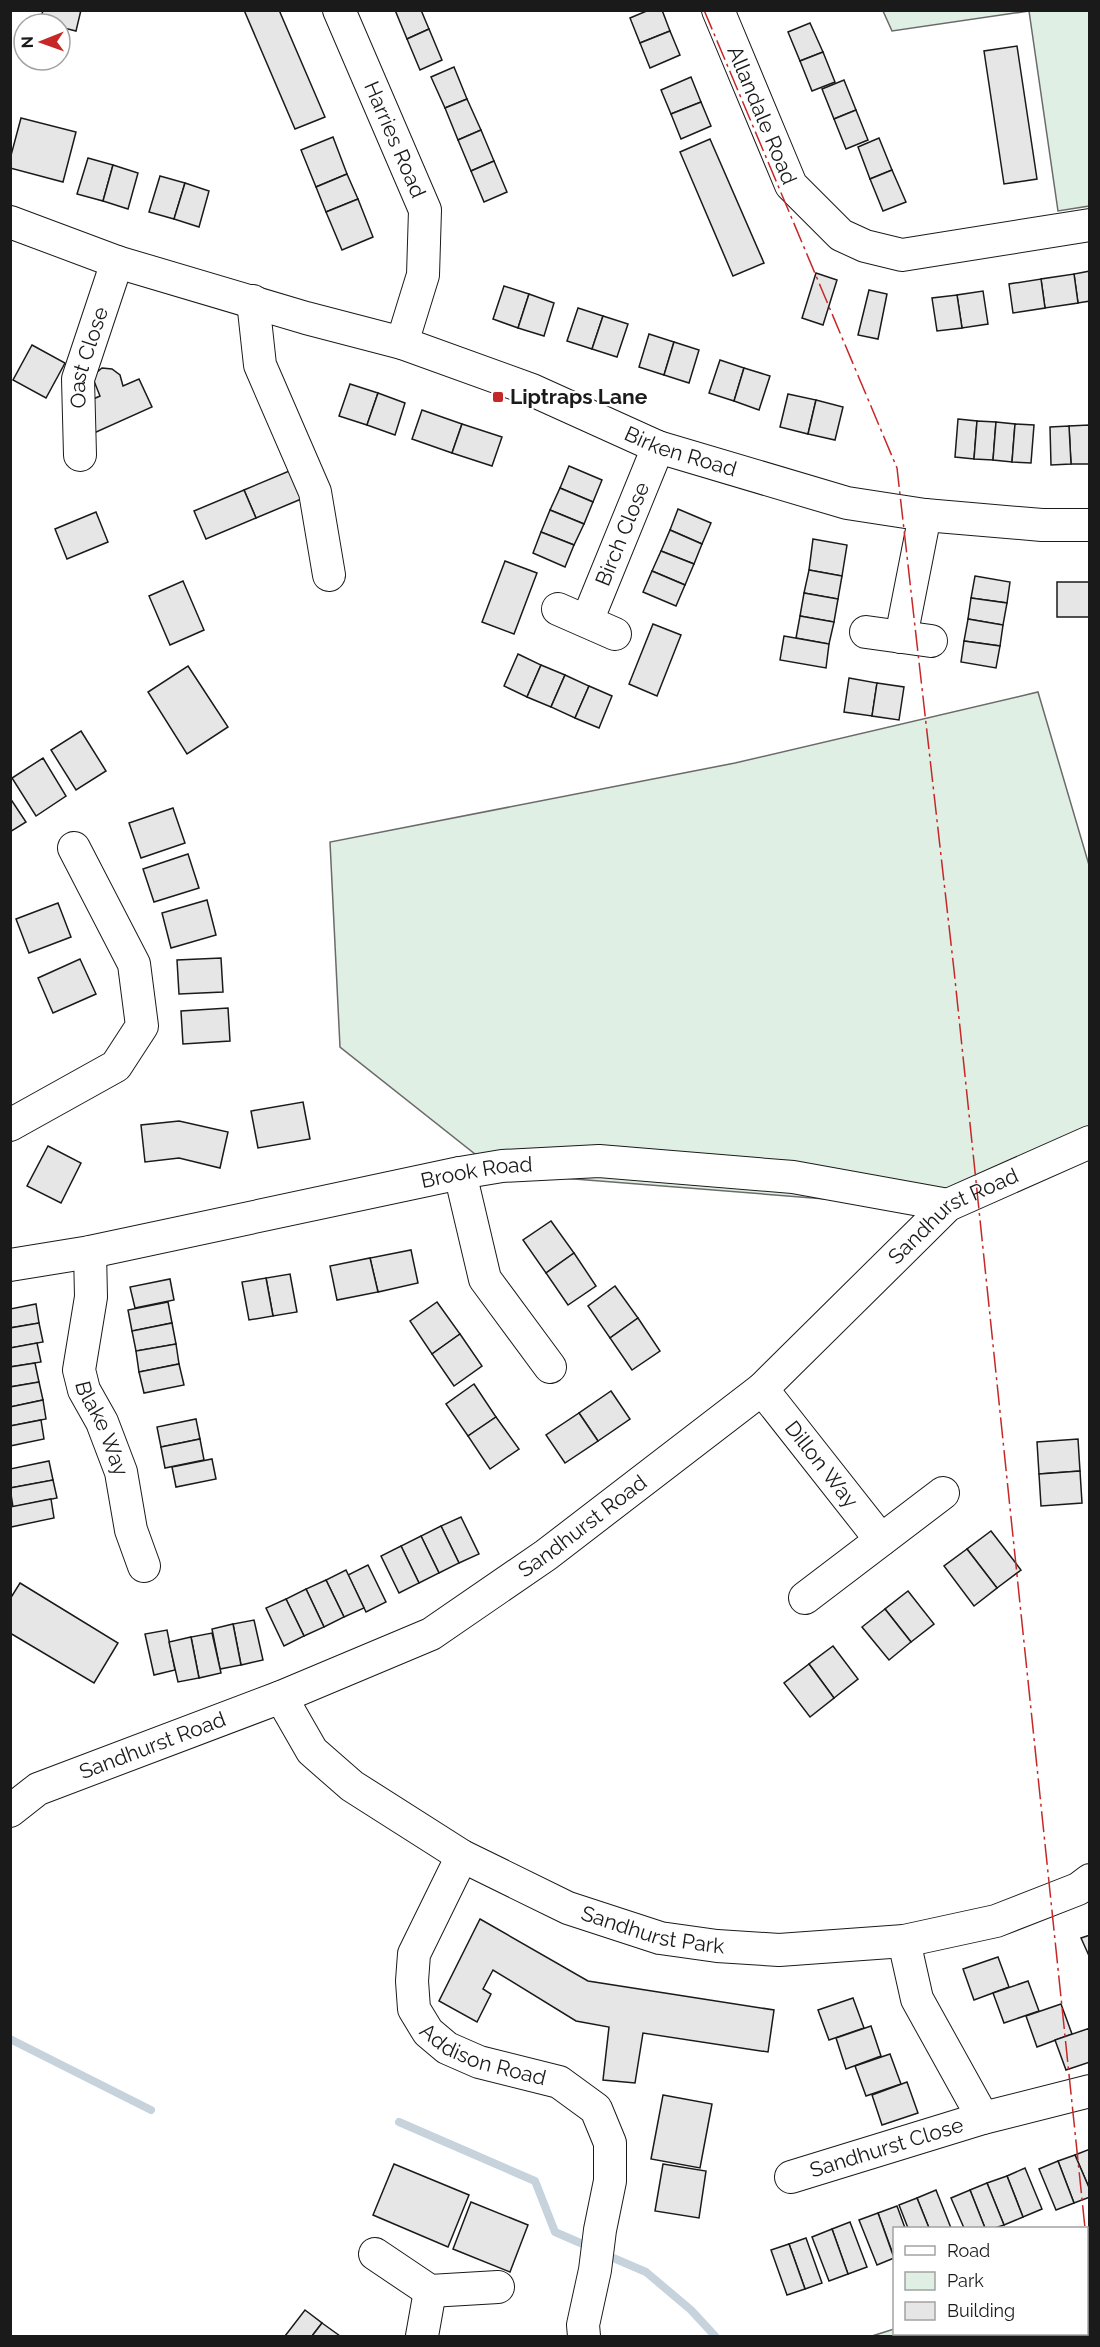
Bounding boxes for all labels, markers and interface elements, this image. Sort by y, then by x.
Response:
north arrow [12,12,72,72]
text: N [18,36,37,49]
street label: Allandale Road [722,42,802,188]
street label: Harries Road [359,77,431,201]
street label: Oast Close [65,303,113,409]
place label: Liptraps Lane [510,384,648,409]
marker: Liptraps Lane [491,390,505,404]
street label: Birken Road [621,421,740,482]
street label: Birch Close [590,478,654,589]
street label: Brook Road [418,1151,533,1193]
street label: Sandhurst Road [883,1162,1022,1269]
street label: Blake Way [70,1378,134,1479]
street label: Dillon Way [780,1416,864,1513]
street label: Sandhurst Road [513,1469,651,1582]
street label: Sandhurst Road [76,1706,229,1784]
street label: Sandhurst Park [578,1900,725,1958]
street label: Addison Road [415,2018,549,2090]
street label: Sandhurst Close [807,2112,966,2182]
legend [893,2227,1088,2335]
text: Road [947,2240,990,2261]
text: Park [947,2270,984,2291]
text: Building [947,2300,1015,2321]

